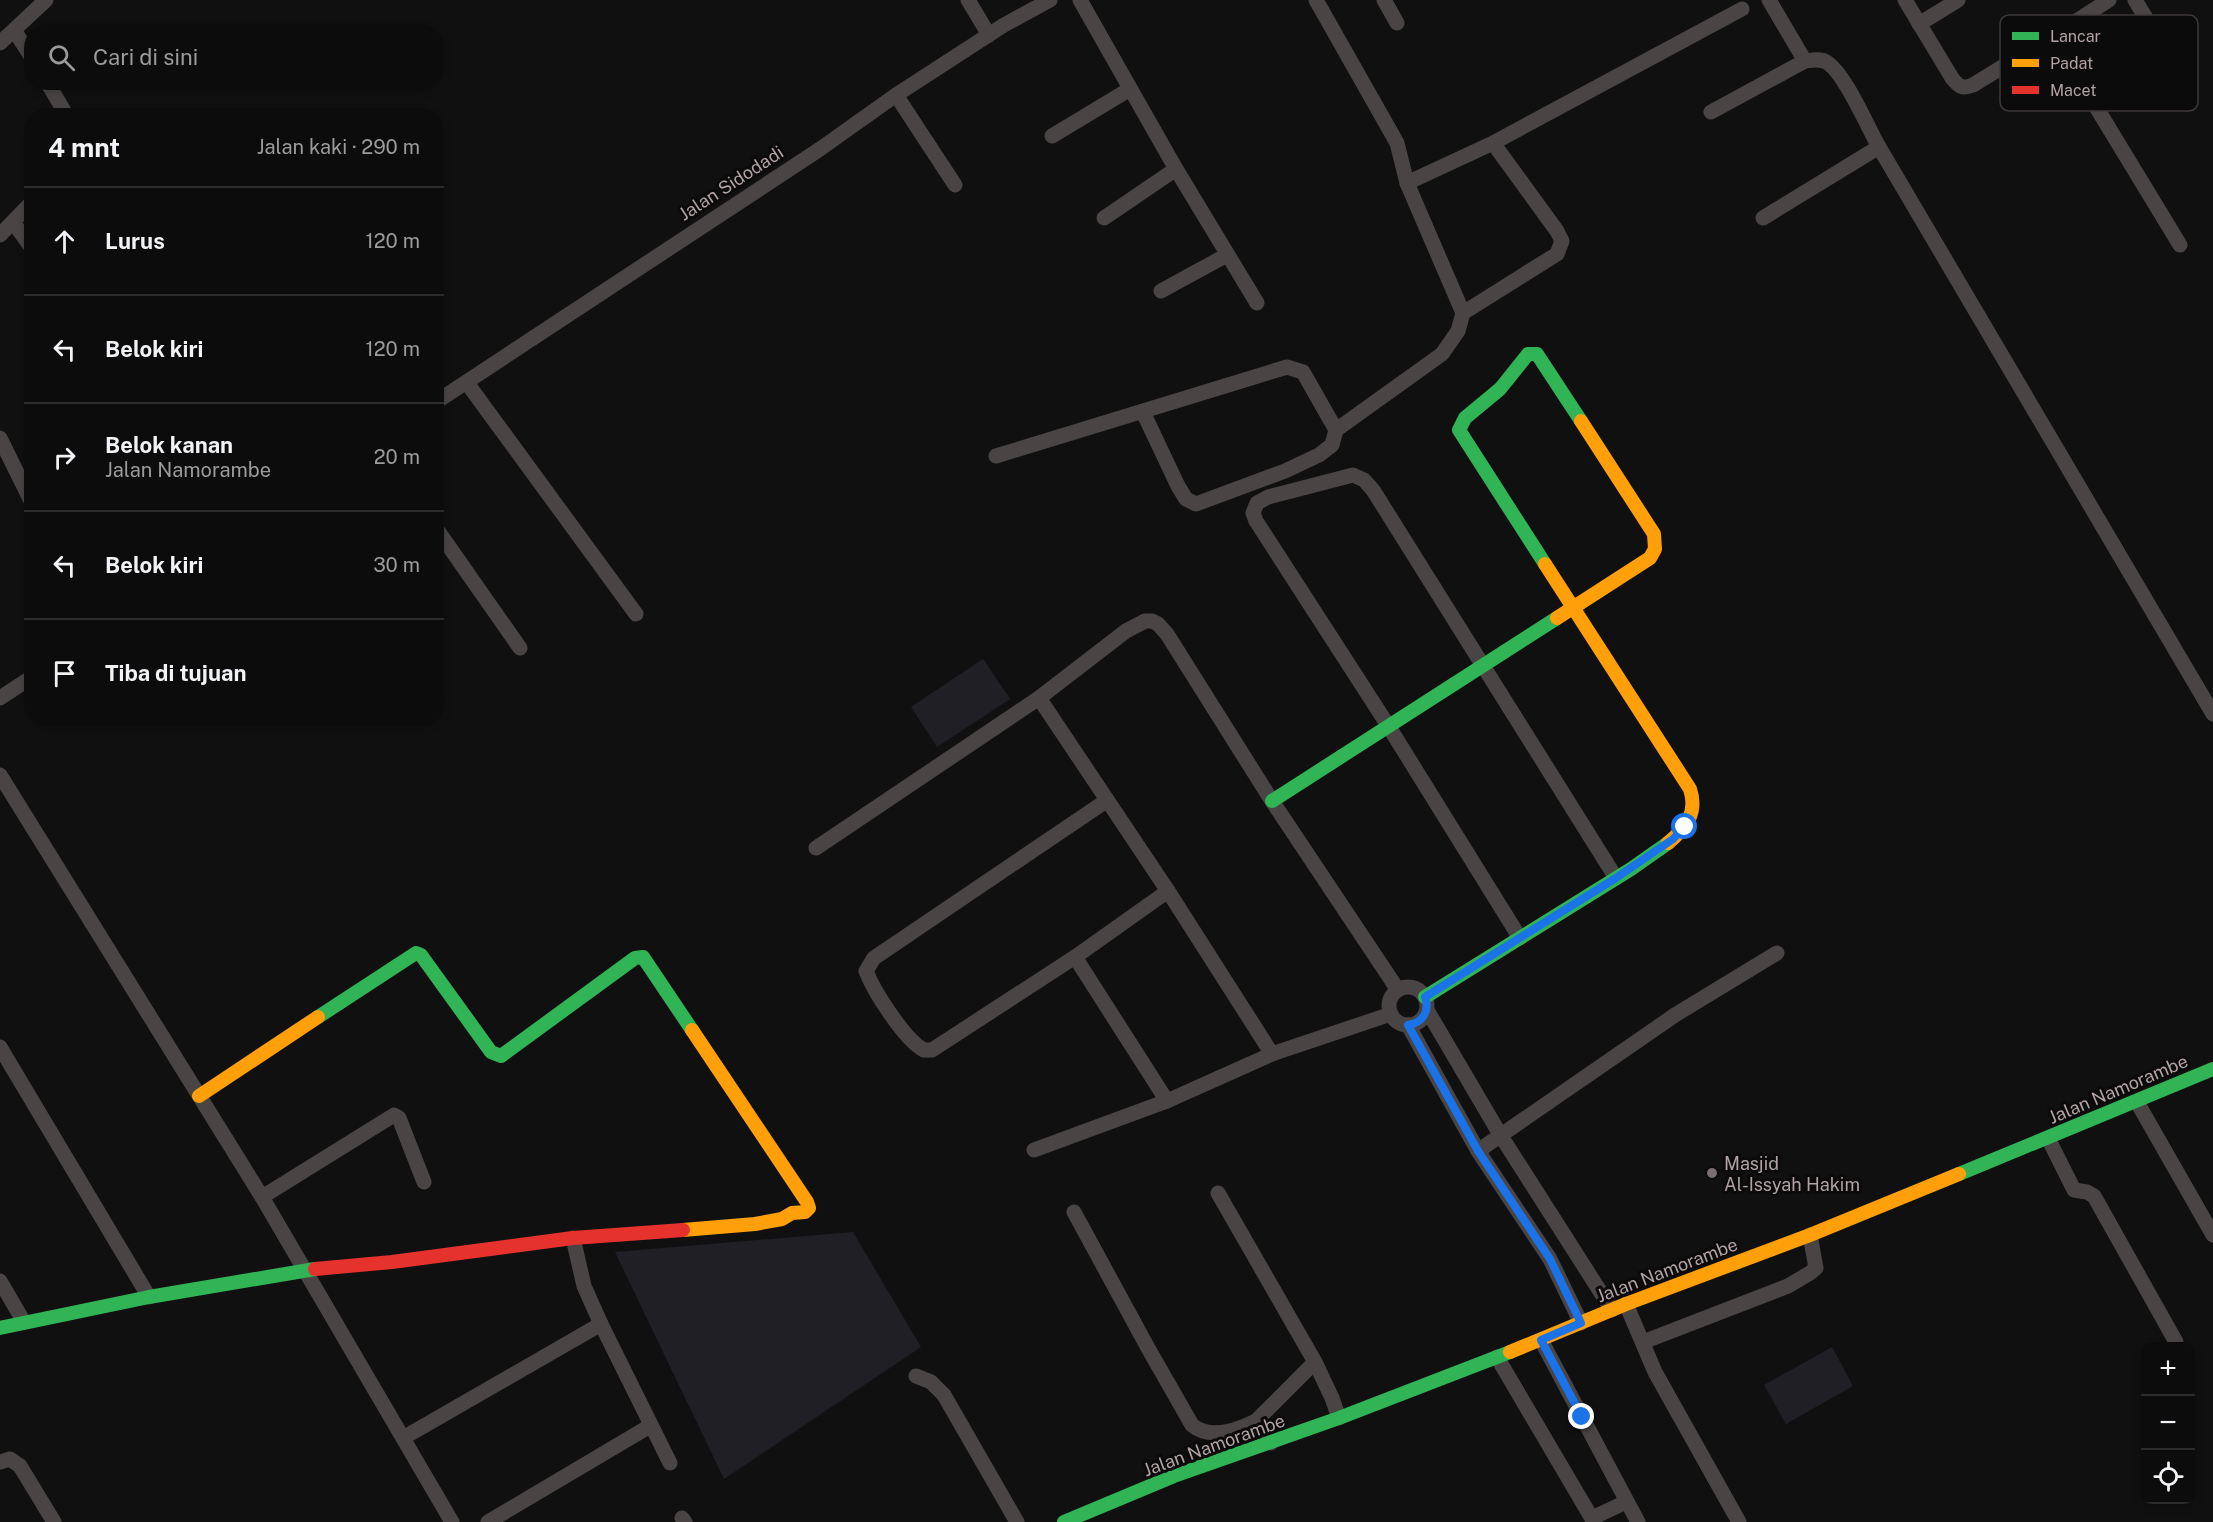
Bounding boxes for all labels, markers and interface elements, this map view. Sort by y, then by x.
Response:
legend [2000,15,2198,111]
search box [24,24,444,90]
text: Lancar [2050,27,2101,46]
icon: search [45,41,78,74]
text: Cari di sini [93,44,198,70]
text: Padat [2050,54,2093,73]
text: Macet [2050,81,2097,100]
text: 4 mnt [48,132,120,163]
text: Jalan kaki · 290 m [257,135,420,159]
street label: Jalan Sidodadi [675,141,787,225]
icon: ahead [48,225,81,258]
text: Lurus [105,228,165,254]
text: 120 m [366,229,420,253]
icon: left [48,333,81,366]
text: Belok kiri [105,336,203,362]
text: 120 m [366,337,420,361]
text: Belok kanan [105,432,233,458]
icon: right [48,441,81,474]
text: 20 m [374,445,420,469]
text: Jalan Namorambe [105,458,271,482]
icon: left [48,549,81,582]
text: Belok kiri [105,552,203,578]
text: 30 m [373,553,420,577]
icon: arrive [48,657,81,690]
text: Tiba di tujuan [105,660,246,686]
route start [1671,813,1697,839]
street label: Jalan Namorambe [2045,1050,2191,1128]
place label: Masjid Al-Issyah Hakim [1724,1153,1860,1195]
marker: Masjid Al-Issyah Hakim [1705,1166,1719,1180]
street label: Jalan Namorambe [1593,1233,1741,1307]
map controls [2141,1342,2195,1504]
button: + [2141,1342,2195,1396]
button: − [2141,1396,2195,1450]
route end [1568,1403,1594,1429]
street label: Jalan Namorambe [1140,1410,1288,1480]
button: locate [2141,1450,2195,1504]

